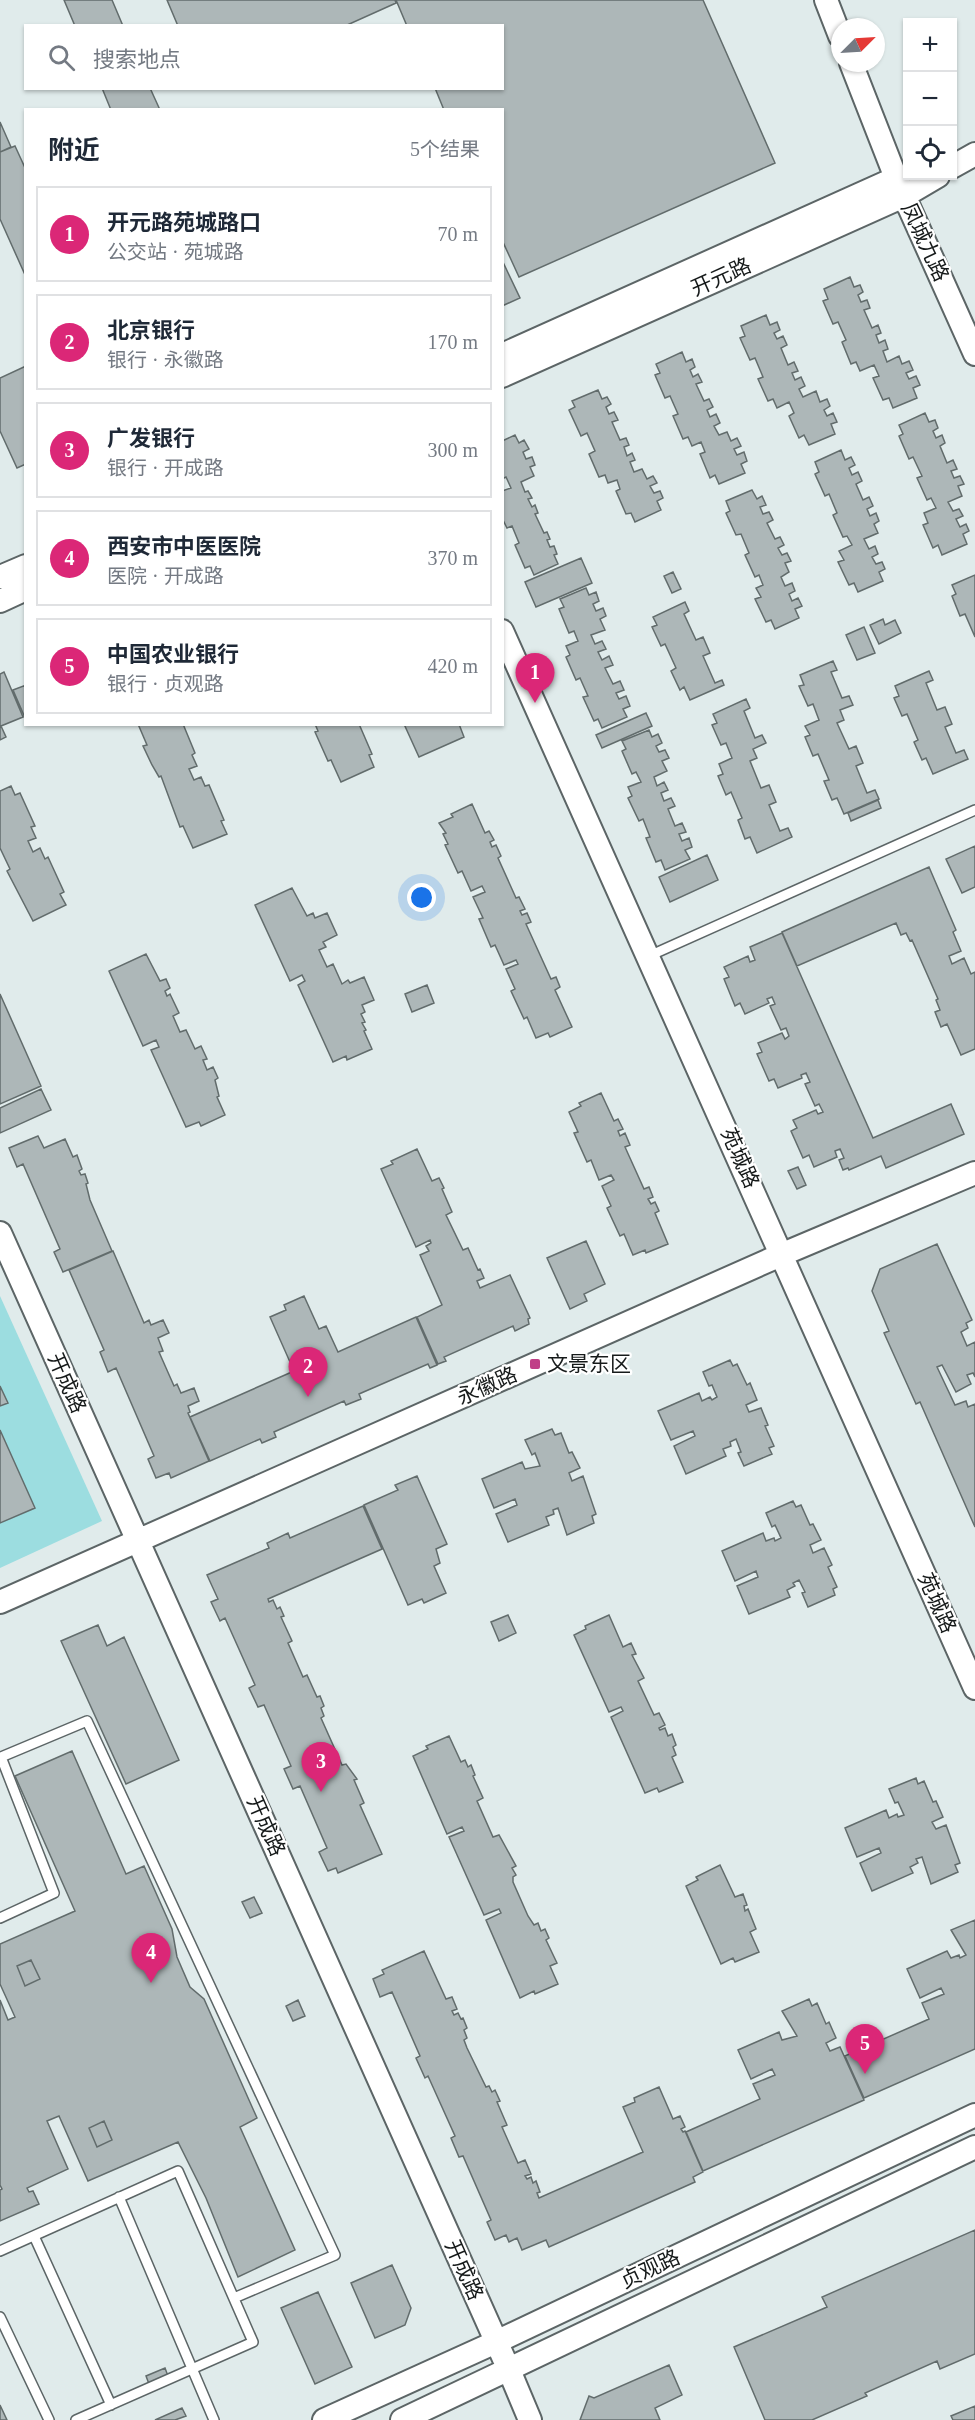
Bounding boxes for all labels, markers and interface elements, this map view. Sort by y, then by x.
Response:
north arrow [831,18,885,72]
map controls [903,18,957,180]
button: + [903,18,957,72]
search box [24,24,504,90]
icon: search [45,41,78,74]
text: 搜索地点 [93,47,181,72]
button: − [903,72,957,126]
button: locate [903,126,957,180]
text: 附近 [48,136,100,165]
text: 5个结果 [410,138,480,160]
street label: 凤城九路 [896,199,954,285]
text: 开元路苑城路口 [107,210,261,235]
text: 1 [65,223,75,245]
text: 70 m [437,223,478,245]
text: 公交站 · 苑城路 [107,241,244,263]
street label: 开元路 [687,253,755,301]
text: 北京银行 [107,318,195,343]
text: 2 [65,331,75,353]
text: 170 m [427,331,478,353]
text: 银行 · 永徽路 [107,349,224,371]
text: 广发银行 [107,426,195,451]
text: 3 [65,439,75,461]
text: 300 m [427,439,478,461]
text: 银行 · 开成路 [107,457,224,479]
text: 西安市中医医院 [107,534,261,559]
text: 4 [65,547,75,569]
text: 370 m [427,547,478,569]
text: 医院 · 开成路 [107,565,224,587]
text: 中国农业银行 [107,642,239,667]
pin: 1 [516,654,554,703]
text: 5 [65,655,75,677]
text: 420 m [427,655,478,677]
text: 银行 · 贞观路 [107,673,224,695]
your location [407,883,436,912]
street label: 苑城路 [716,1124,764,1192]
pin: 2 [288,1348,328,1397]
street label: 开成路 [43,1349,91,1417]
place label: 文景东区 [547,1352,631,1376]
marker: 文景东区 [528,1357,542,1371]
street label: 永徽路 [453,1362,521,1410]
street label: 苑城路 [913,1569,961,1637]
pin: 3 [302,1742,340,1792]
street label: 开成路 [242,1792,290,1860]
pin: 4 [132,1934,170,1983]
pin: 5 [846,2024,884,2074]
street label: 开成路 [440,2236,488,2304]
street label: 贞观路 [616,2245,684,2293]

